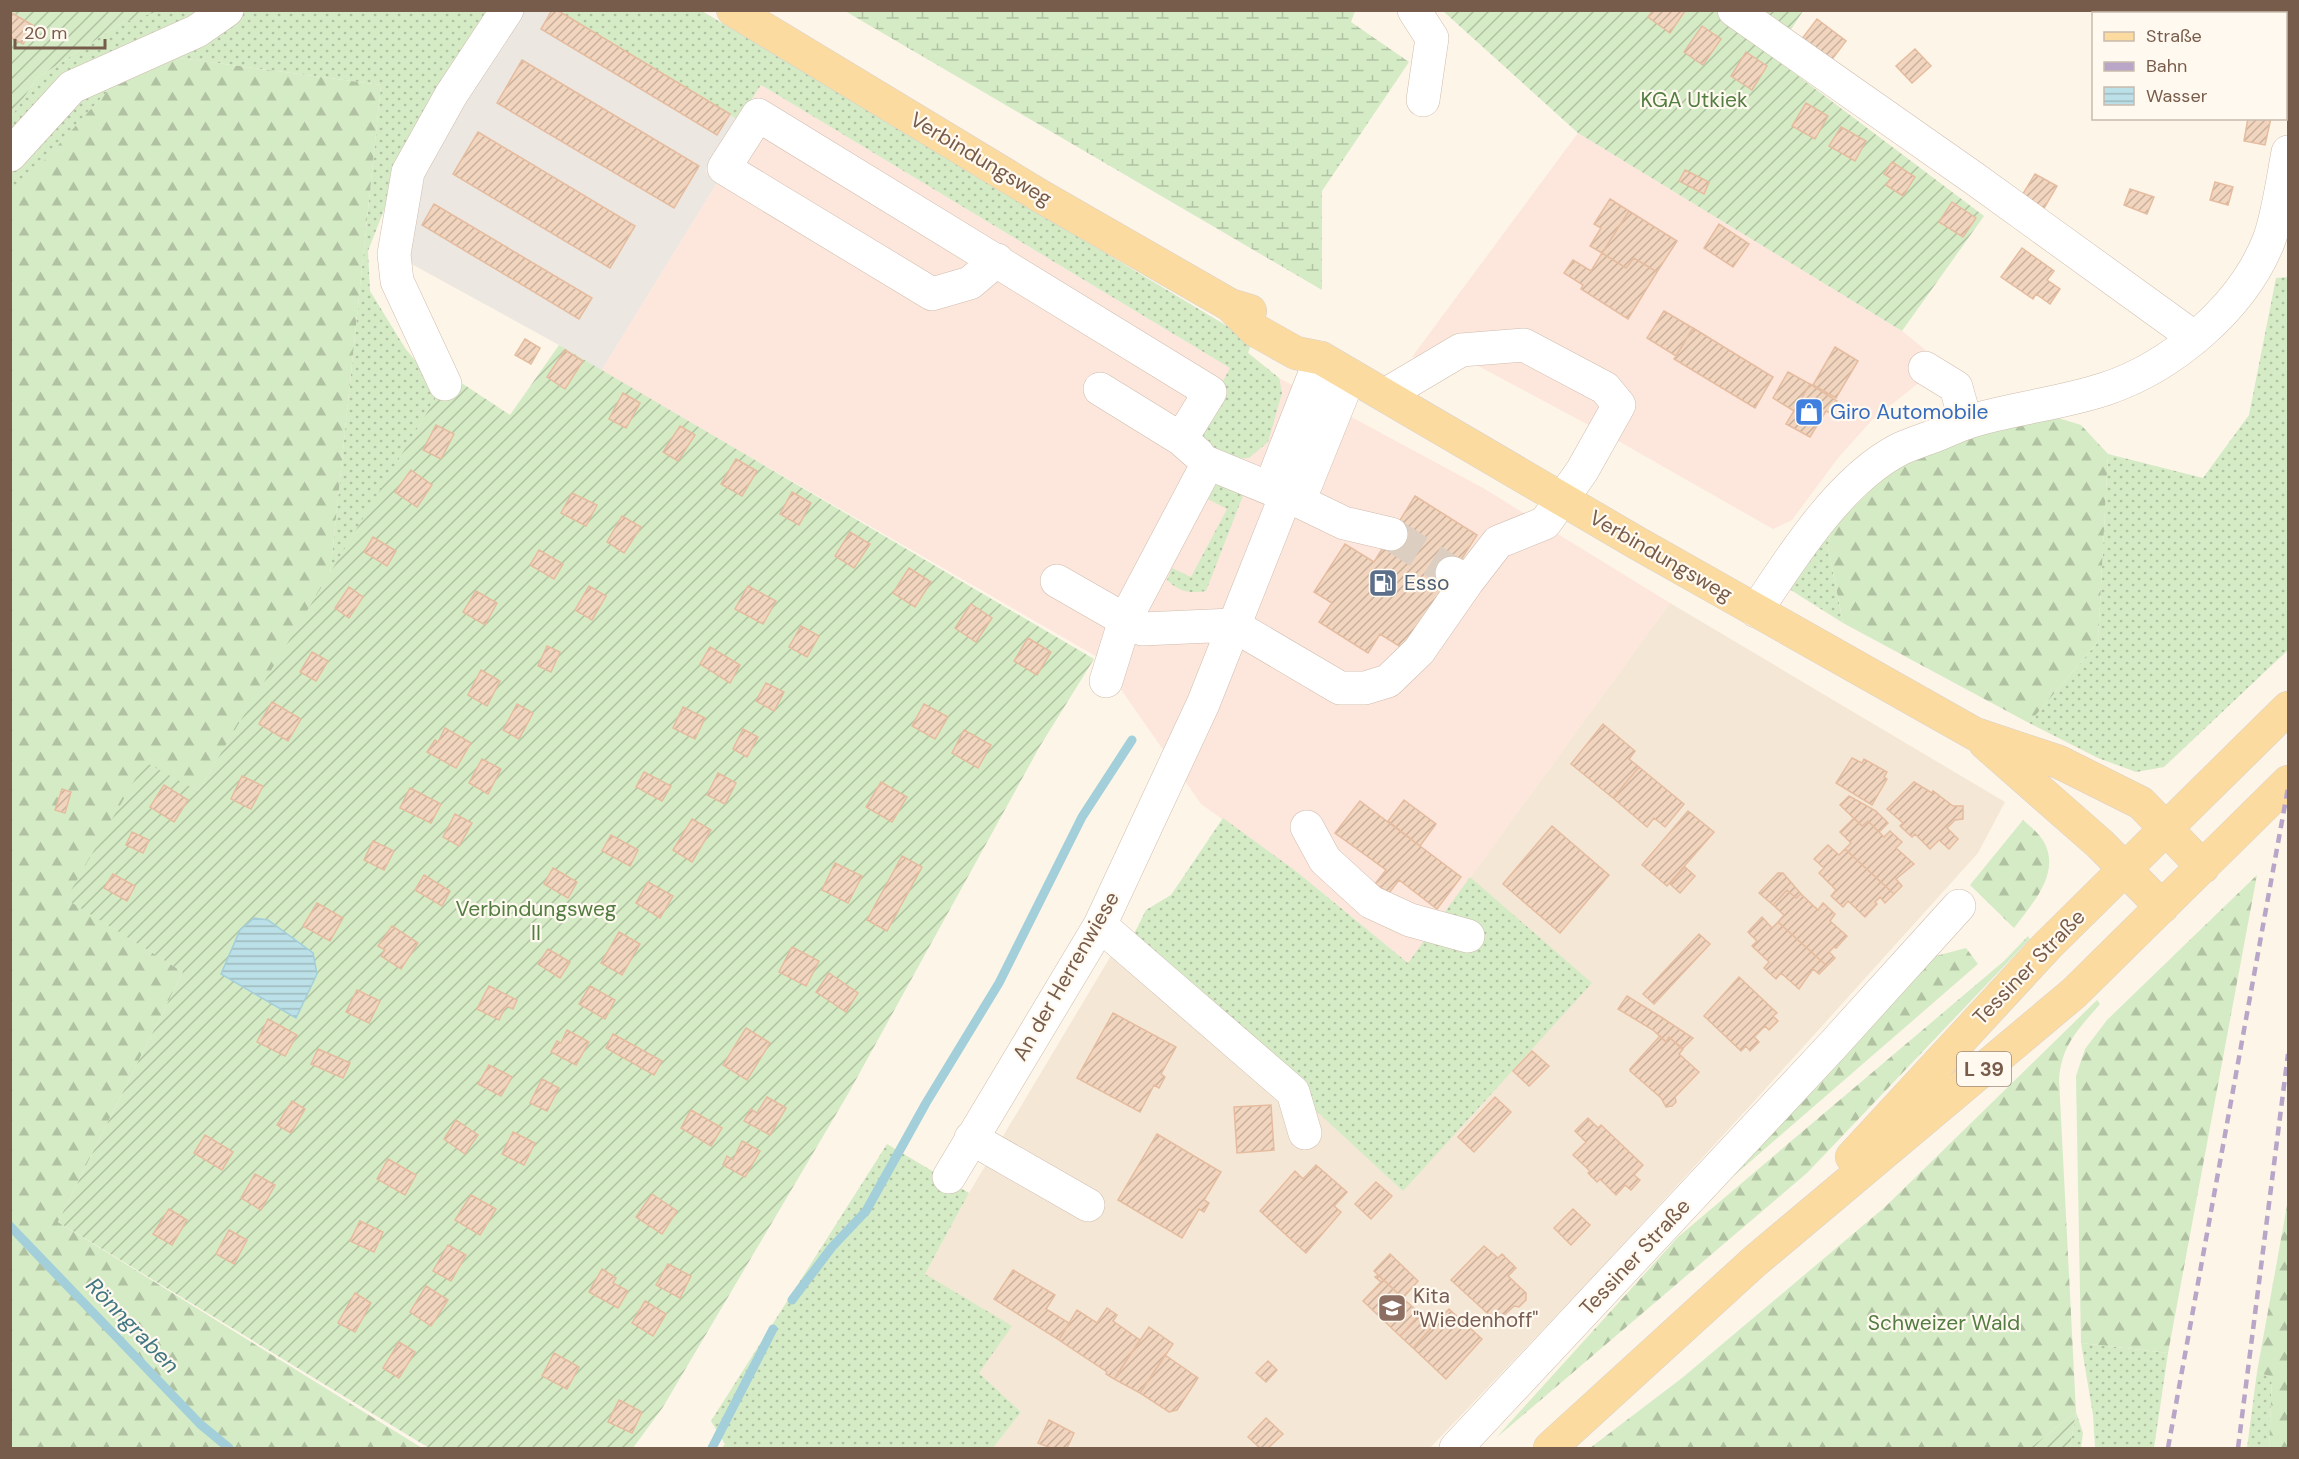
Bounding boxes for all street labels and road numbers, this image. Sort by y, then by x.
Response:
street label: Verbindungsweg [905,106,1057,213]
street label: Verbindungsweg [1584,504,1738,608]
street label: An der Herrenwiese [1006,886,1126,1066]
street label: Tessiner Straße [1967,903,2091,1031]
road number: L 39 [1957,1052,2011,1086]
street label: Tessiner Straße [1573,1192,1697,1322]

